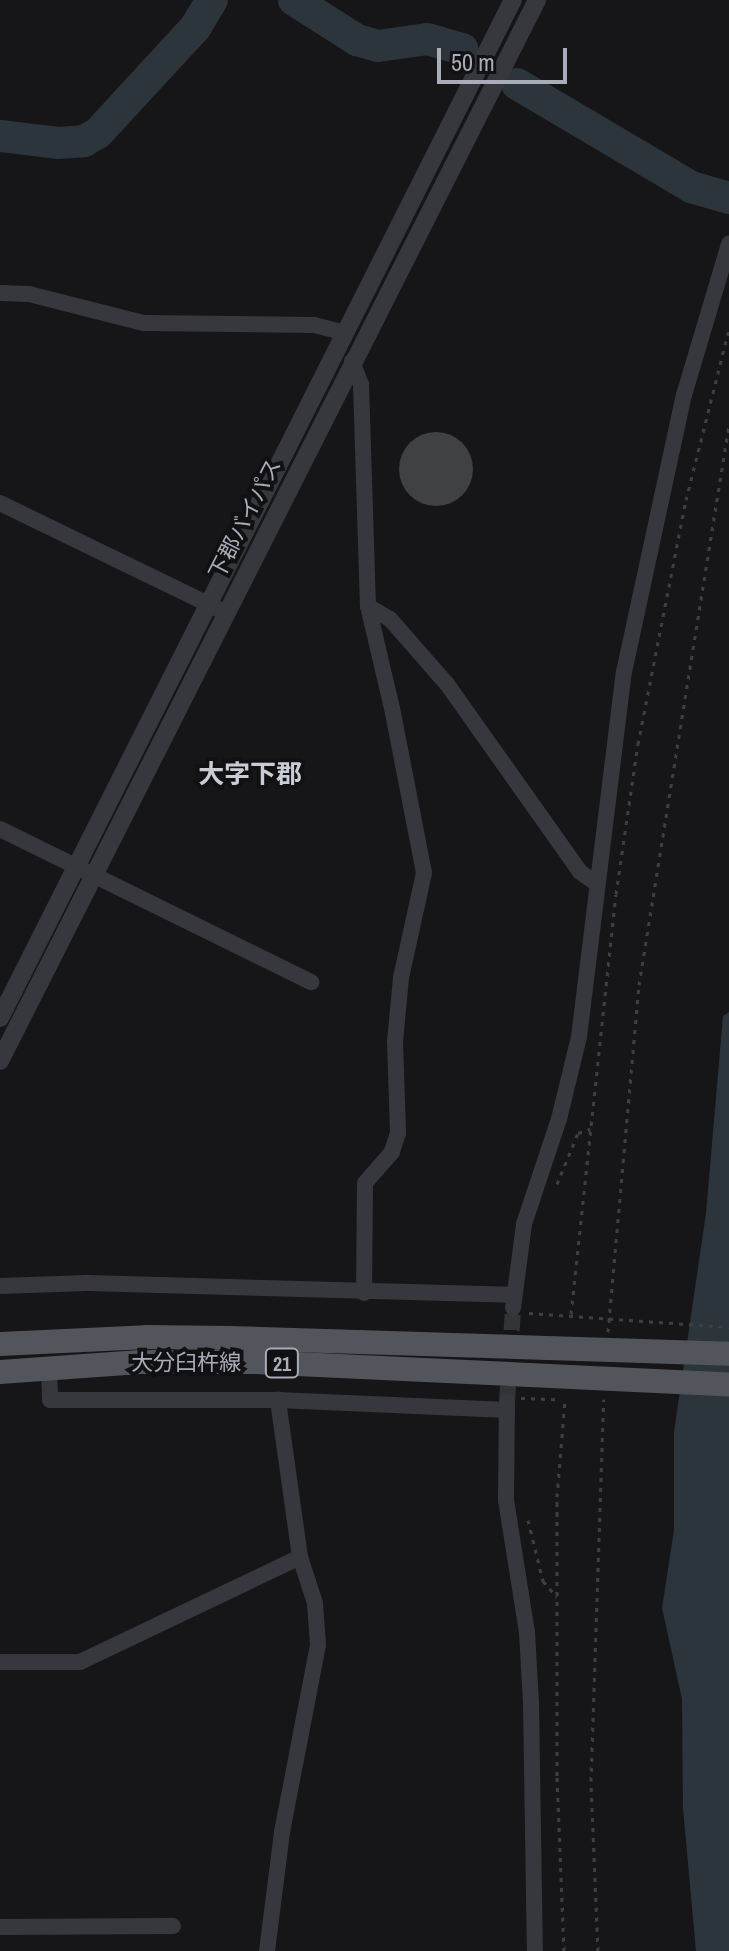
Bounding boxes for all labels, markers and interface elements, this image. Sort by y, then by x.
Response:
scale bar [441,32,571,82]
text: 50 m [451,46,495,78]
street label: 下郡バイパス [203,454,287,584]
district label: 大字下郡 [198,758,302,790]
road number: 21 [264,1347,300,1379]
street label: 大分臼杵線 [131,1350,241,1376]

